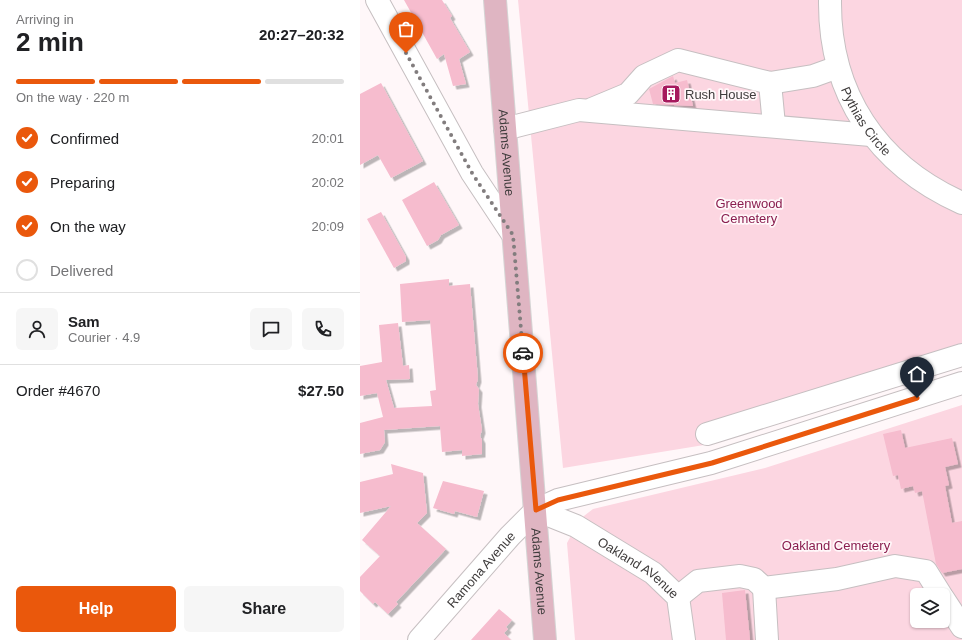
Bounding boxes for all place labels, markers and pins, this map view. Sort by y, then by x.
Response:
pin [389,12,423,53]
building icon: Rush House [660,83,682,105]
place label: Rush House [685,87,757,102]
pin [900,357,934,398]

